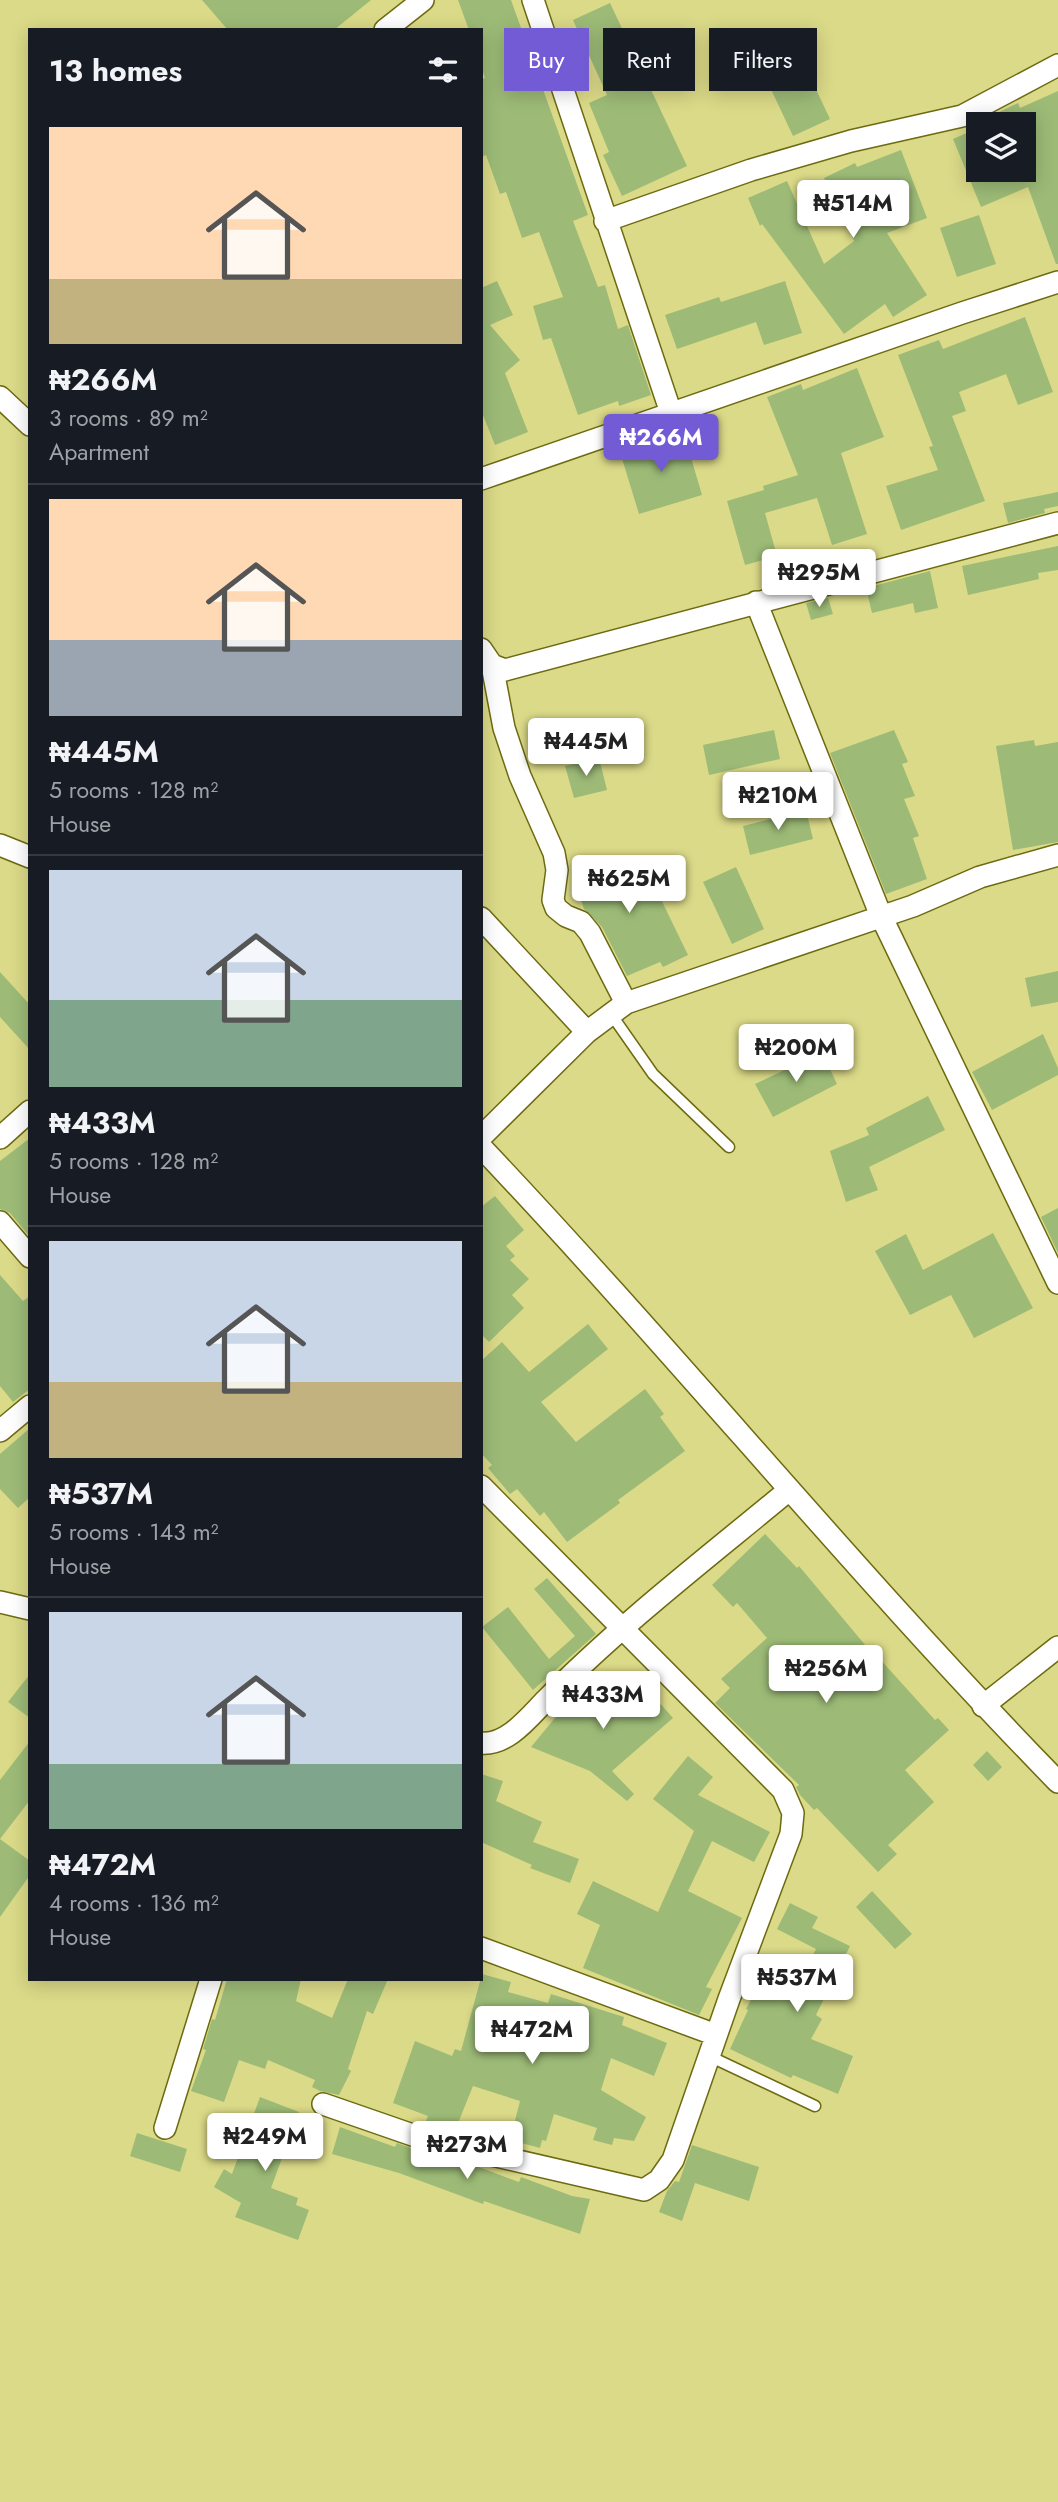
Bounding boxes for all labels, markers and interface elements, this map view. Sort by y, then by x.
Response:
chip: Buy [504,28,589,91]
chip: Rent [603,28,695,91]
chip: Filters [709,28,817,91]
text: 13 homes [49,49,182,92]
icon: filters [424,51,462,89]
map controls [966,112,1036,182]
button: layers [966,112,1036,182]
icon: home [193,172,319,298]
pin: ₦514M [804,180,902,240]
text: ₦514M [813,186,893,220]
text: ₦266M [49,358,157,401]
text: 3 rooms · 89 m² [49,401,208,435]
pin: ₦266M [612,414,710,474]
text: ₦266M [620,420,702,454]
text: Apartment [49,435,149,469]
icon: home [193,544,319,670]
pin: ₦295M [770,550,868,609]
text: ₦295M [778,555,860,589]
pin: ₦445M [537,718,635,778]
text: ₦445M [544,724,628,758]
text: ₦445M [49,730,159,773]
pin: ₦210M [729,772,827,832]
text: 5 rooms · 128 m² [49,773,218,807]
text: ₦210M [738,778,818,812]
text: House [49,807,111,841]
pin: ₦625M [580,856,678,915]
text: ₦625M [588,861,670,895]
icon: home [193,915,319,1041]
pin: ₦200M [747,1024,845,1084]
text: ₦200M [755,1030,837,1064]
text: ₦433M [49,1101,156,1144]
text: 5 rooms · 128 m² [49,1144,218,1178]
text: House [49,1178,111,1212]
icon: home [193,1286,319,1412]
text: ₦537M [49,1472,153,1515]
text: 5 rooms · 143 m² [49,1515,219,1549]
text: House [49,1549,111,1583]
pin: ₦256M [777,1646,875,1705]
text: ₦256M [785,1651,867,1685]
icon: home [193,1657,319,1783]
pin: ₦433M [554,1672,652,1731]
text: ₦433M [562,1677,644,1711]
text: ₦472M [49,1843,156,1886]
text: 4 rooms · 136 m² [49,1886,219,1920]
text: House [49,1920,111,1954]
pin: ₦537M [748,1954,846,2014]
text: ₦537M [757,1960,837,1994]
pin: ₦472M [483,2007,581,2066]
text: ₦472M [491,2012,573,2046]
pin: ₦249M [216,2114,314,2173]
text: ₦249M [223,2119,307,2153]
pin: ₦273M [418,2122,516,2181]
text: ₦273M [427,2127,507,2161]

